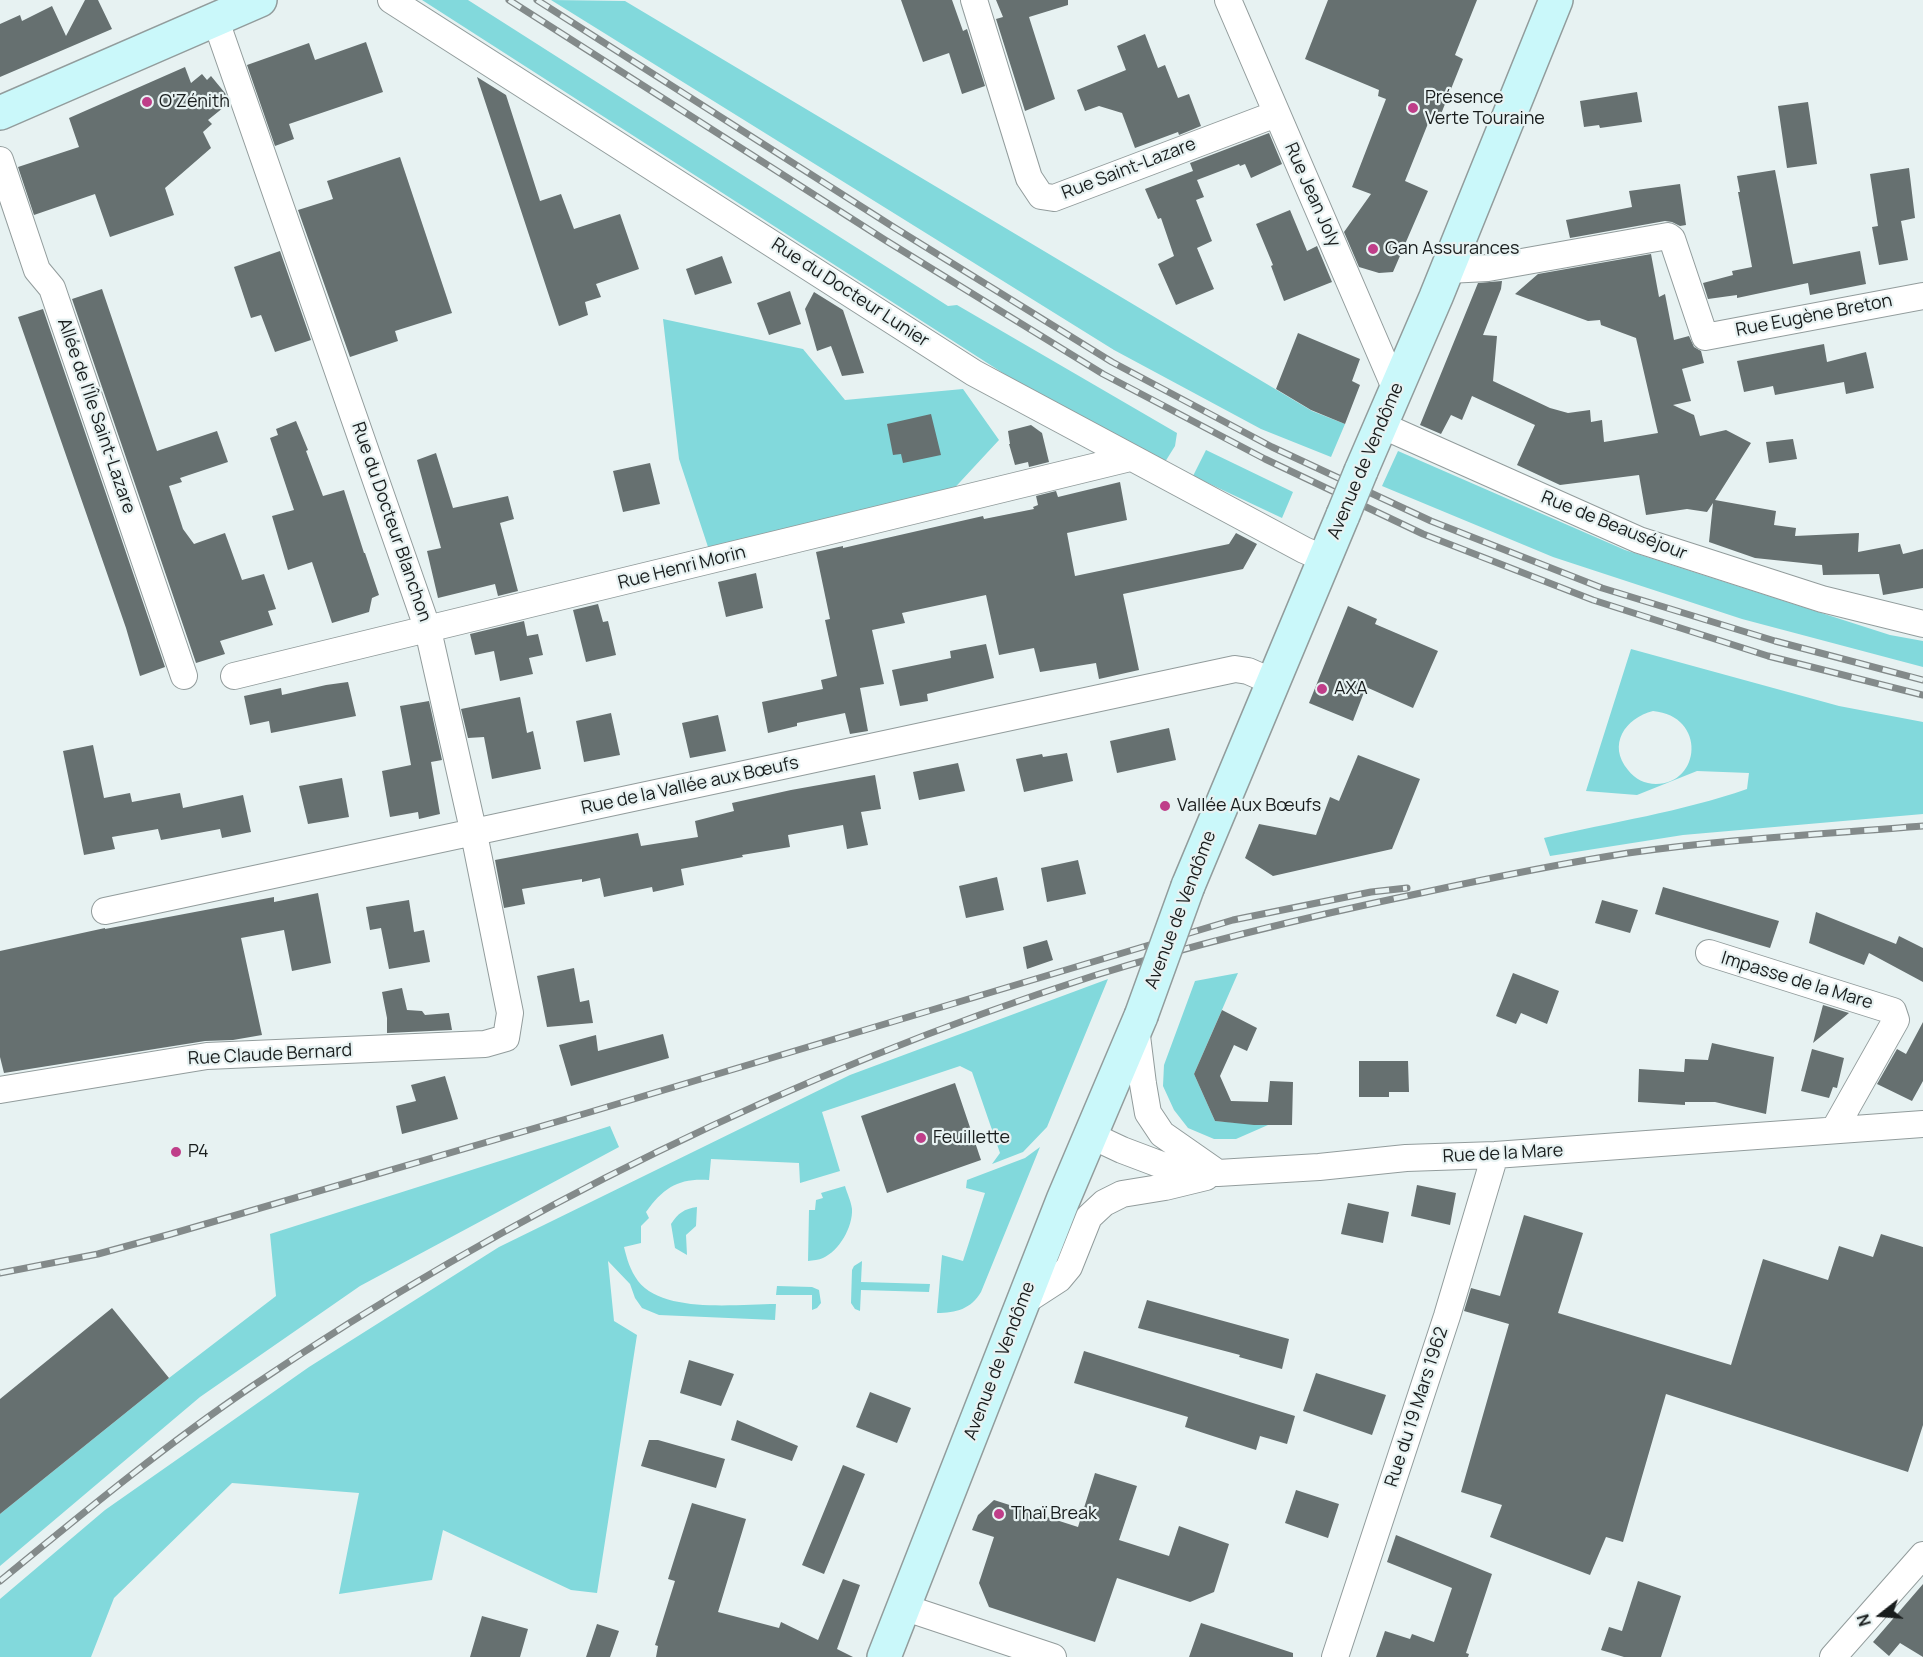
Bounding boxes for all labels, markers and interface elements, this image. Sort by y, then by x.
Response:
place label: Présence Verte Touraine [1425,87,1545,130]
place label: O'Zénith [159,91,230,113]
marker: O'Zénith [140,95,154,109]
marker: Présence Verte Touraine [1406,101,1420,115]
street label: Rue Saint-Lazare [1059,133,1199,205]
street label: Rue Jean Joly [1279,140,1345,250]
street label: Rue du Docteur Lunier [767,234,933,352]
place label: Gan Assurances [1385,238,1519,260]
marker: Gan Assurances [1366,242,1380,256]
street label: Rue Eugène Breton [1734,290,1894,342]
street label: Allée de l'Île Saint-Lazare [52,316,140,516]
street label: Avenue de Vendôme [1323,380,1409,542]
street label: Rue du Docteur Blanchon [347,419,435,625]
street label: Rue de Beauséjour [1538,487,1690,565]
street label: Rue Henri Morin [616,542,748,594]
place label: AXA [1334,678,1368,700]
marker: AXA [1315,682,1329,696]
street label: Rue de la Vallée aux Bœufs [579,752,801,820]
place label: Vallée Aux Bœufs [1177,795,1321,817]
marker: Vallée Aux Bœufs [1158,799,1172,813]
street label: Avenue de Vendôme [1141,828,1221,992]
street label: Impasse de la Mare [1718,948,1876,1014]
street label: Rue Claude Bernard [187,1040,353,1070]
place label: Feuillette [933,1127,1010,1149]
marker: Feuillette [914,1131,928,1145]
street label: Rue de la Mare [1442,1140,1564,1168]
place label: P4 [188,1141,209,1163]
marker: P4 [169,1145,183,1159]
street label: Avenue de Vendôme [960,1279,1040,1443]
street label: Rue du 19 Mars 1962 [1381,1324,1453,1490]
place label: Thaï Break [1011,1503,1097,1525]
marker: Thaï Break [992,1507,1006,1521]
north arrow [1851,1585,1911,1645]
text: N [1852,1612,1876,1629]

